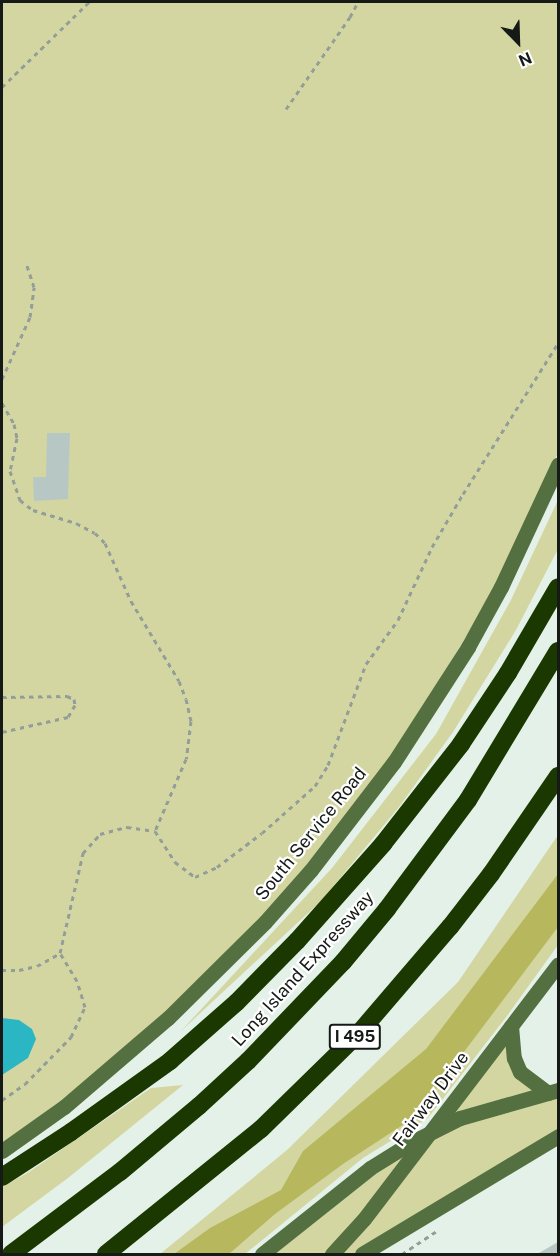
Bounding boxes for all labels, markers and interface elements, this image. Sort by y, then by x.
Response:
north arrow [488,12,548,72]
text: N [516,48,535,70]
street label: South Service Road [251,763,371,905]
street label: Long Island Expressway [228,887,378,1051]
road number: I 495 [328,1024,382,1050]
street label: Fairway Drive [388,1047,474,1151]

